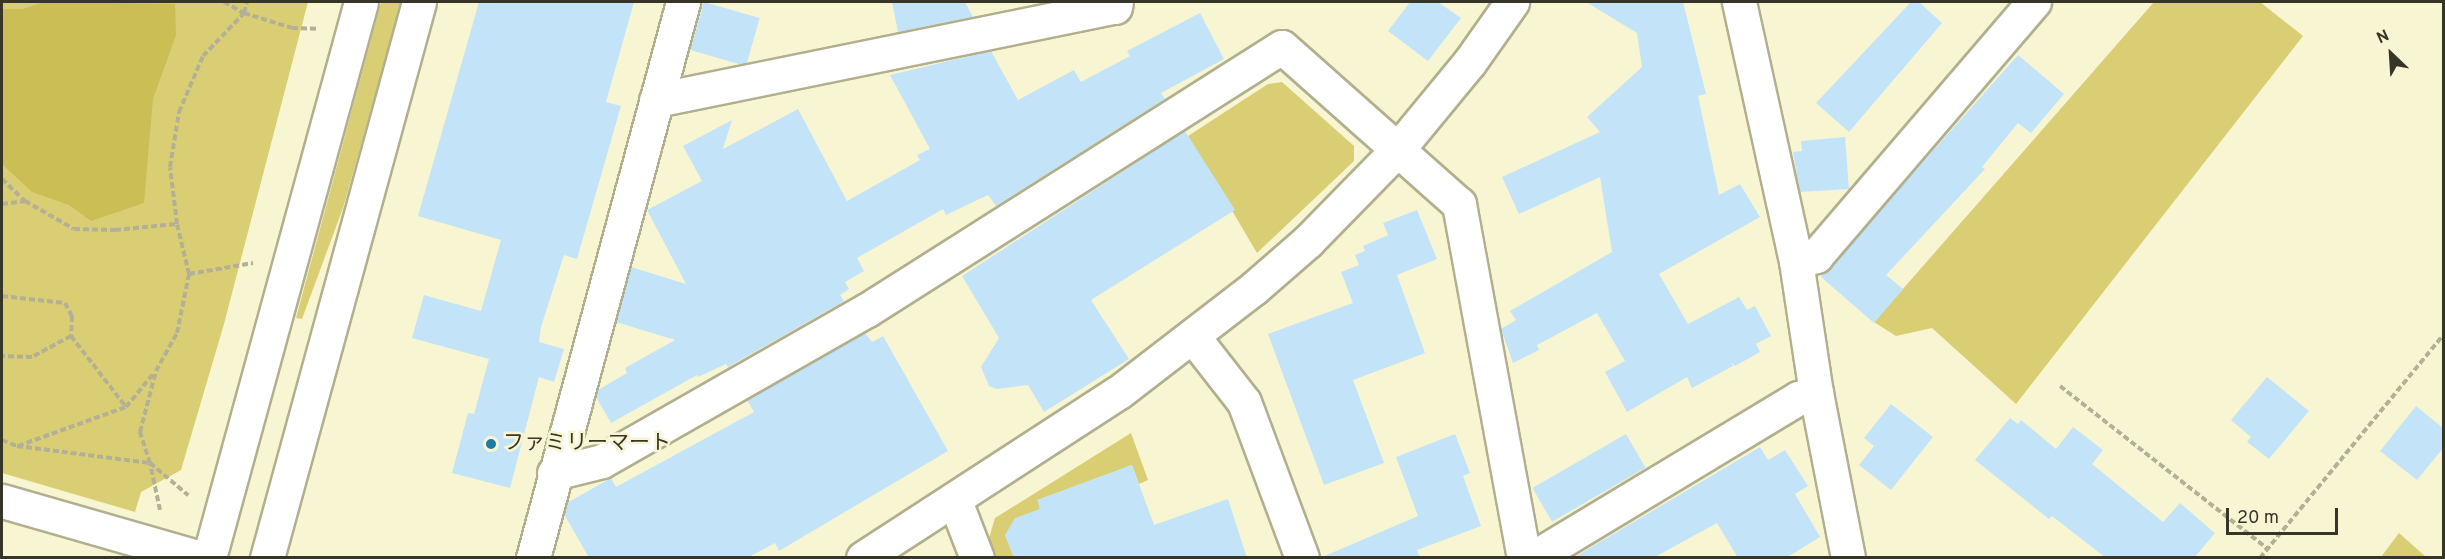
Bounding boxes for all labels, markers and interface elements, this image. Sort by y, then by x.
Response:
north arrow [2361,24,2421,84]
text: N [2374,26,2393,49]
place label: ファミリーマート [503,431,671,457]
marker: ファミリーマート [484,437,498,451]
scale bar [2229,496,2342,534]
text: 20 m [2237,507,2279,530]

